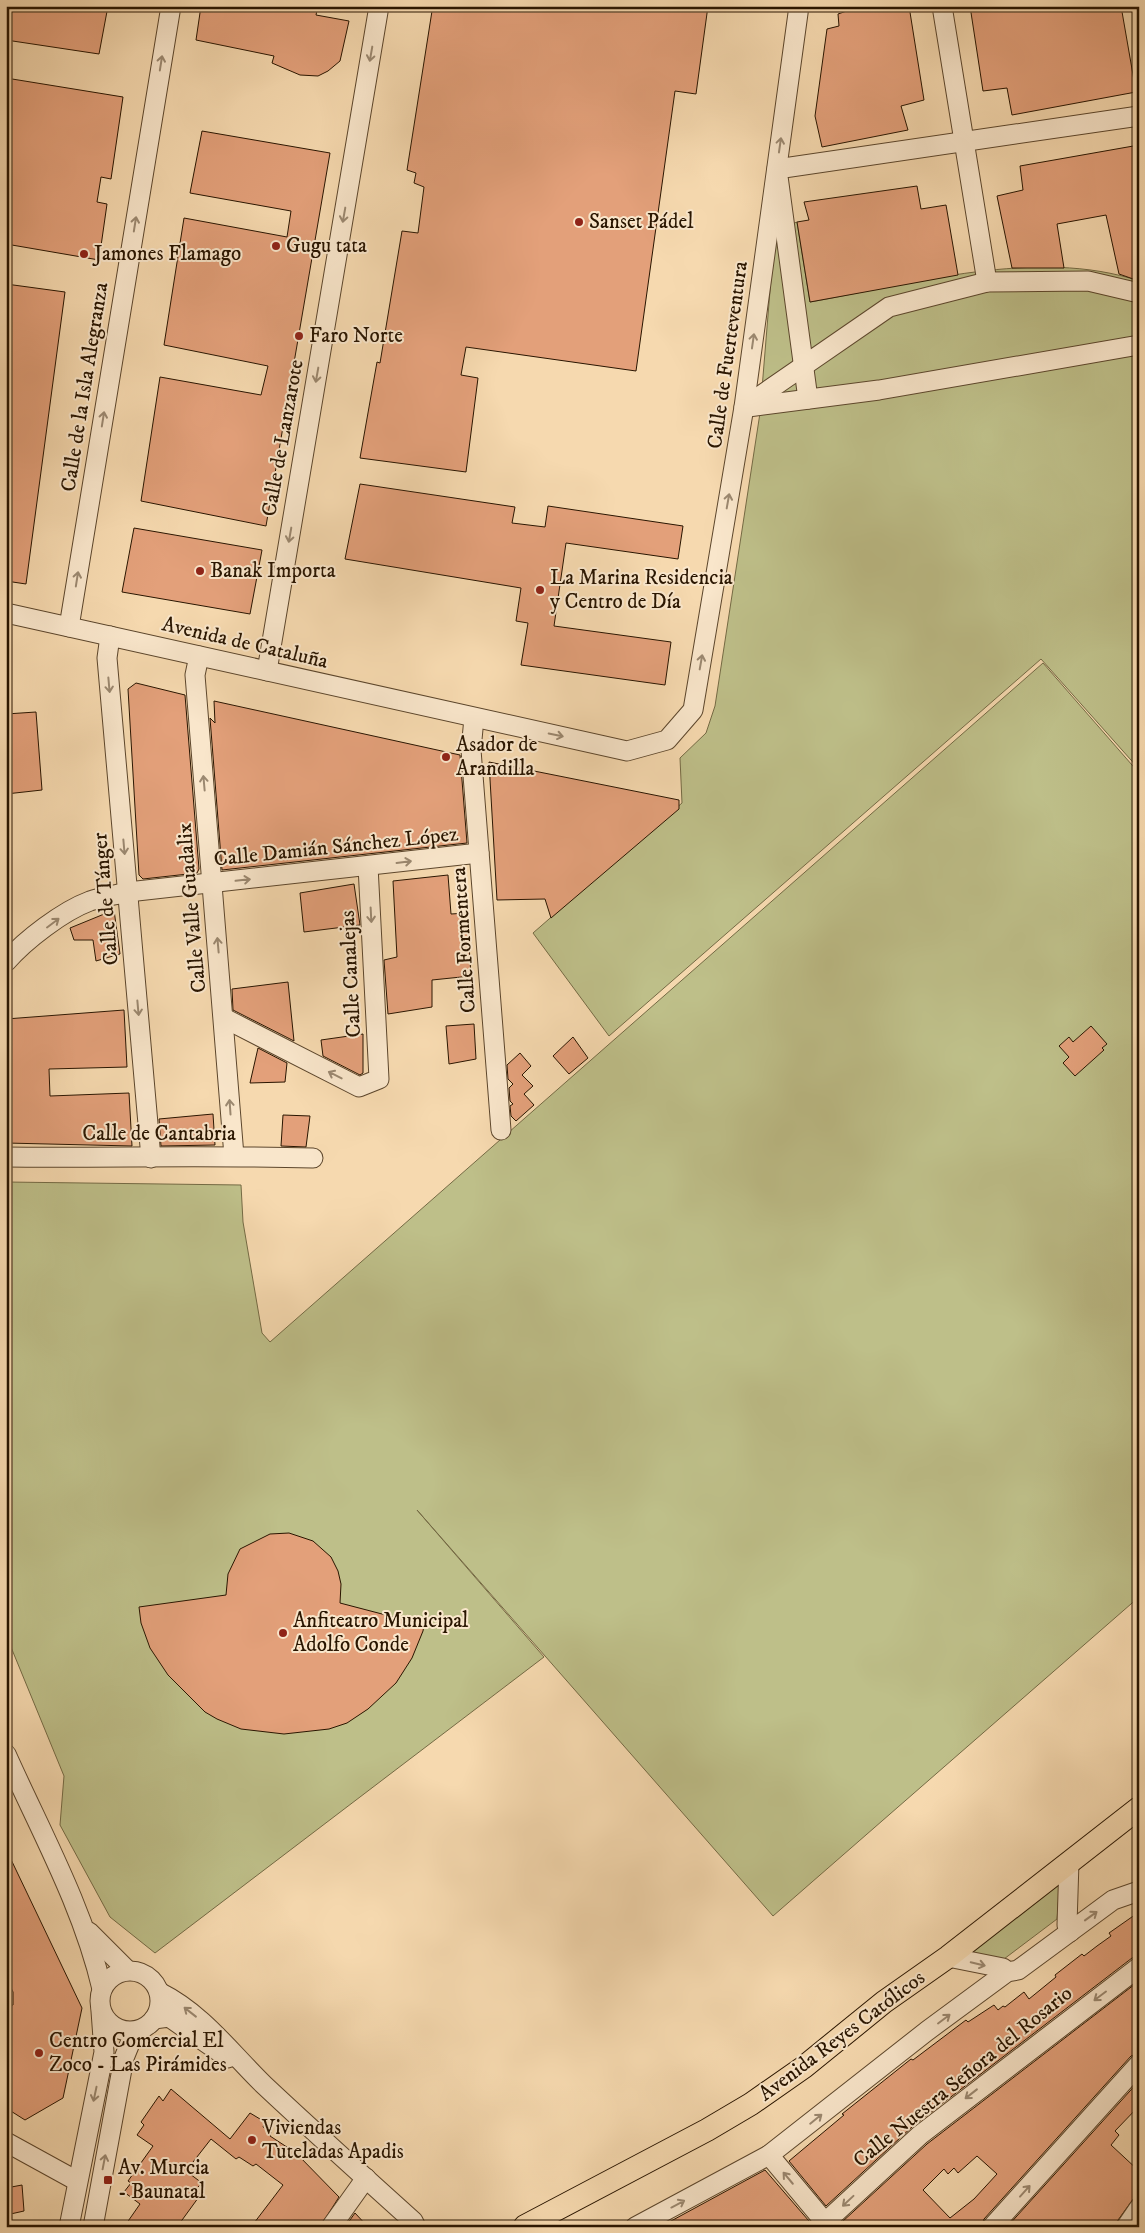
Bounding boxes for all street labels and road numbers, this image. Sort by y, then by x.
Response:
street label: Calle de Fuerteventura [702,260,754,450]
street label: Calle de la Isla Alegranza [56,280,114,494]
street label: Calle de Lanzarote [256,357,310,518]
street label: Avenida de Cataluña [159,611,331,675]
street label: Calle Damián Sánchez López [213,821,459,873]
street label: Calle Valle Guadalix [172,822,212,994]
street label: Calle de Tánger [87,831,125,967]
street label: Calle Formentera [446,866,482,1014]
street label: Calle Canalejas [335,910,367,1038]
street label: Calle de Cantabria [82,1121,236,1147]
street label: Avenida Reyes Católicos [754,1965,930,2107]
street label: Calle Nuestra Señora del Rosario [848,1980,1078,2174]

